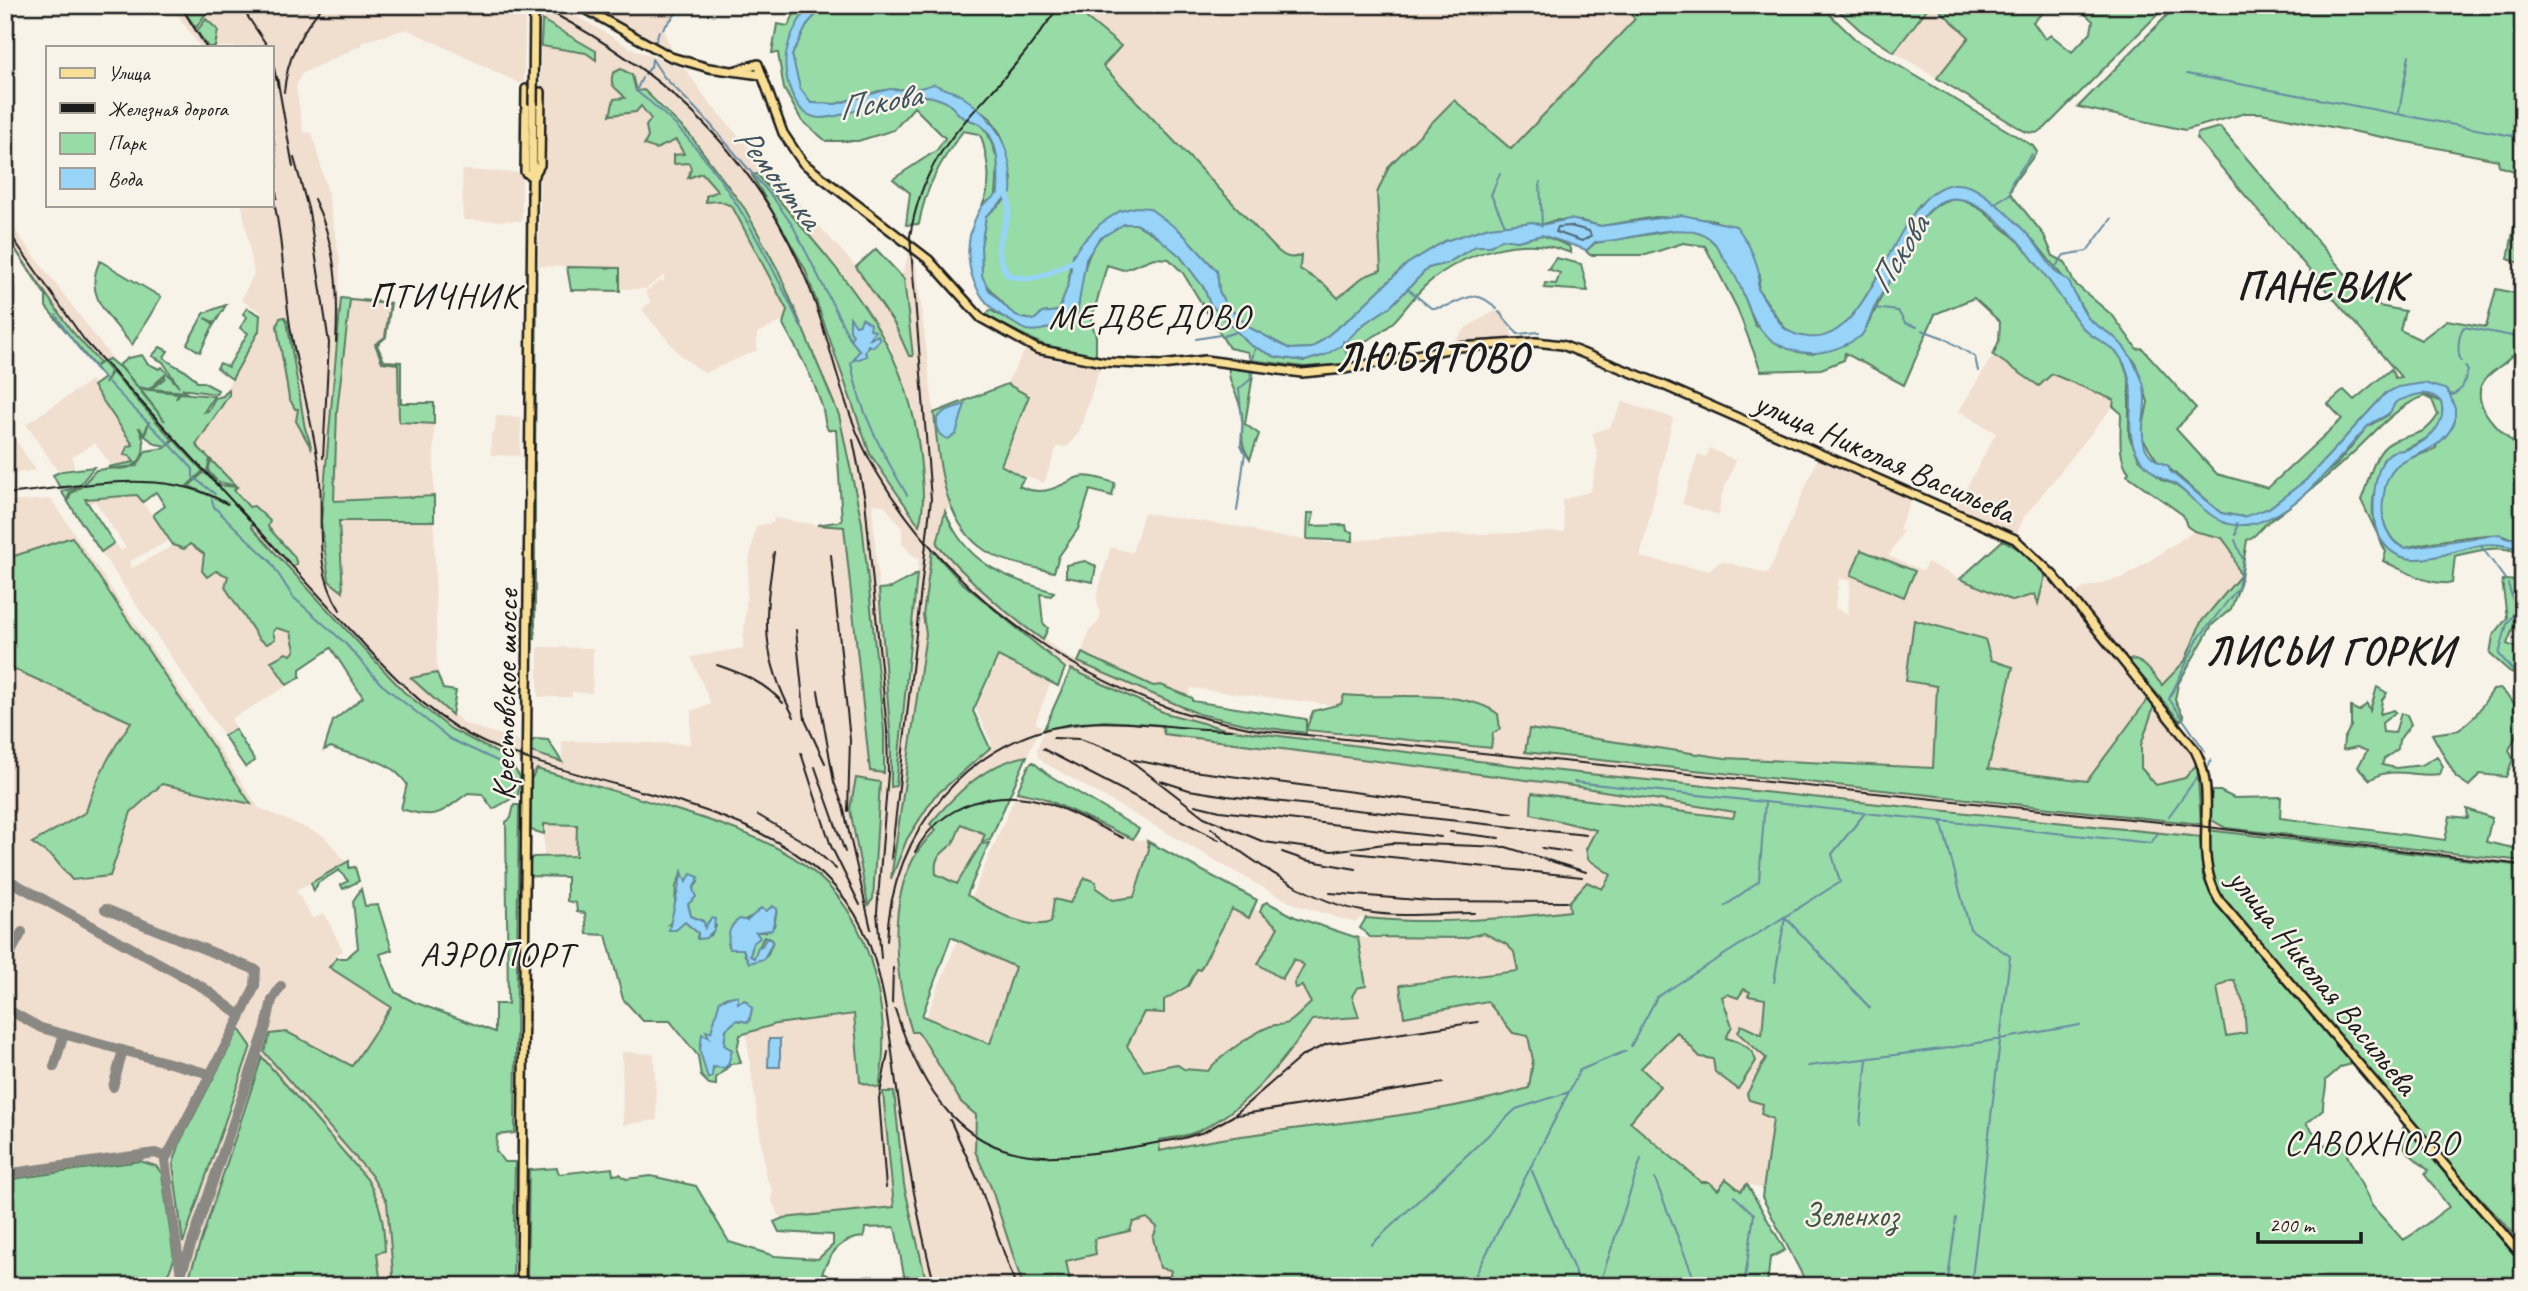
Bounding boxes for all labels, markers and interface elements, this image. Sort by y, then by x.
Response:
legend [46,46,273,206]
text: Улица [108,60,151,86]
water label: Пскова [834,72,927,131]
text: Железная дорога [108,96,229,122]
water label: Ремонтка [724,117,835,241]
text: Парк [108,130,148,156]
text: Вода [108,166,144,192]
water label: Пскова [1857,204,1941,302]
district label: ПАНЕВИК [2237,261,2413,311]
district label: ПТИЧНИК [370,273,525,318]
district label: МЕДВЕДОВО [1049,294,1253,339]
district label: ЛЮБЯТОВО [1335,332,1532,382]
street label: улица Николая Васильева [1746,380,2022,534]
street label: Крестовское шоссе [482,587,528,801]
district label: ЛИСЬИ ГОРКИ [2205,626,2460,676]
street label: улица Николая Васильева [2218,858,2429,1105]
district label: АЭРОПОРТ [420,932,579,977]
district label: САВОХНОВО [2284,1120,2462,1165]
park label: Зеленхоз [1802,1194,1901,1236]
scale bar [2258,1200,2362,1244]
text: 200 m [2269,1212,2316,1238]

